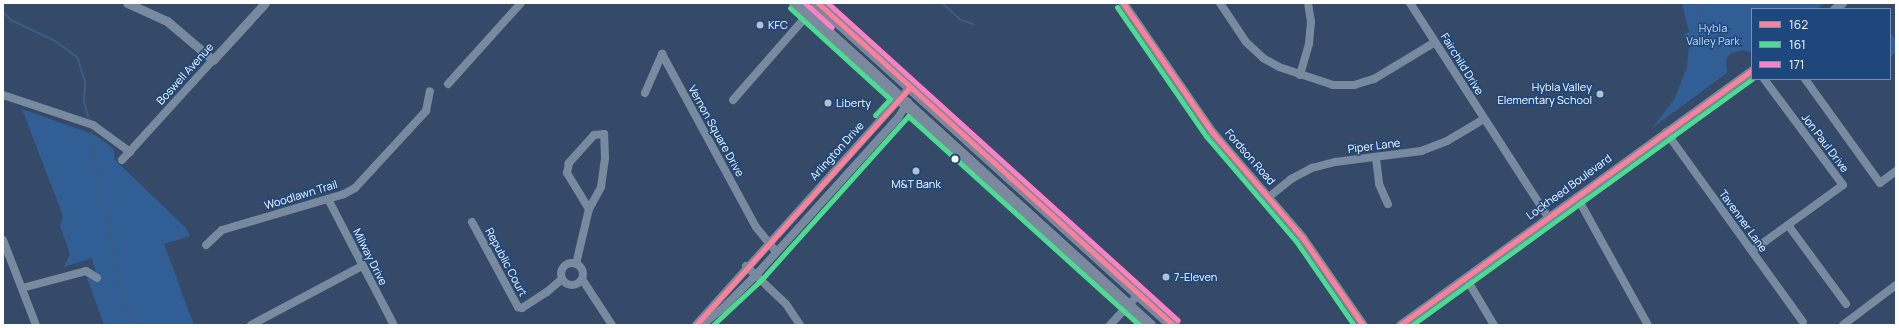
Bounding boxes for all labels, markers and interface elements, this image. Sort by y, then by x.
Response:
legend [1751,8,1891,80]
text: 162 [1789,16,1808,33]
place label: KFC [768,18,788,32]
marker: KFC [755,20,765,30]
park label: Hybla Valley Park [1686,22,1740,48]
street label: Fairchild Drive [1438,31,1486,97]
text: 161 [1789,36,1806,53]
street label: Boswell Avenue [154,40,216,108]
text: 171 [1789,56,1804,73]
place label: Hybla Valley Elementary School [1497,81,1592,107]
street label: Vernon Square Drive [685,83,747,179]
marker: Hybla Valley Elementary School [1595,89,1605,99]
place label: Liberty [836,96,871,110]
marker: Liberty [823,98,833,108]
street label: Jon Paul Drive [1799,111,1851,175]
street label: Arlington Drive [807,119,867,183]
street label: Fordson Road [1222,127,1278,187]
street label: Piper Lane [1347,136,1401,156]
street label: Lockheed Boulevard [1524,152,1614,222]
unlabelled marker [950,154,960,164]
marker: M&T Bank [911,166,921,176]
place label: M&T Bank [891,177,941,191]
street label: Woodlawn Trail [263,178,339,212]
street label: Tavenner Lane [1716,187,1770,255]
street label: Milway Drive [350,226,390,288]
street label: Republic Court [482,226,530,298]
place label: 7-Eleven [1174,270,1217,284]
marker: 7-Eleven [1161,272,1171,282]

